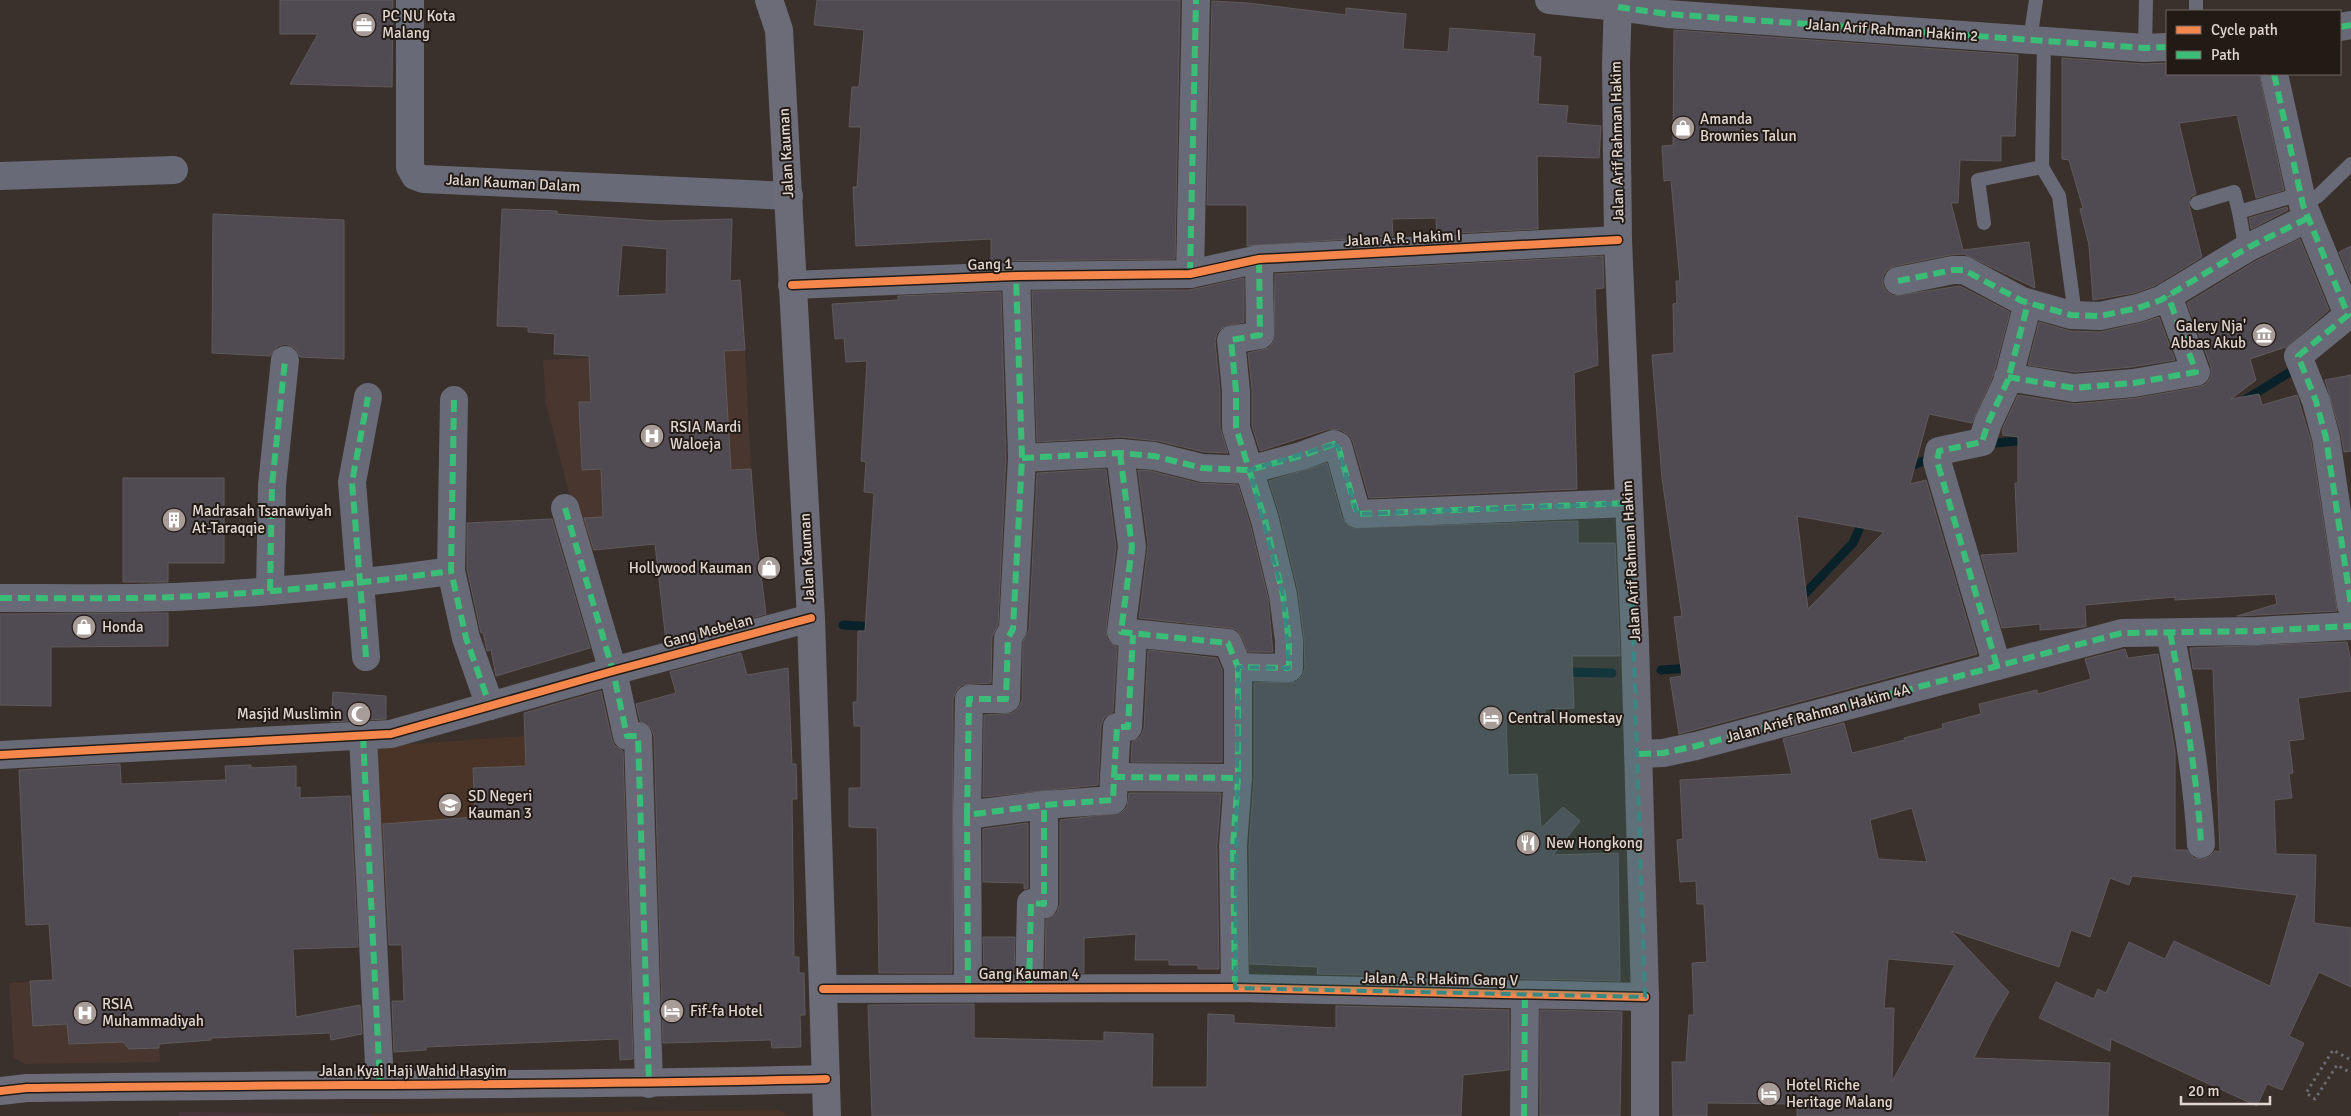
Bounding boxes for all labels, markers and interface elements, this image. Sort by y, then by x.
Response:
place label: PC NU Kota Malang [382,7,456,42]
legend [2166,10,2341,75]
office icon: PC NU Kota Malang [351,12,377,38]
street label: Jalan Arif Rahman Hakim 2 [1805,15,1979,45]
text: Cycle path [2211,21,2278,39]
text: Path [2211,46,2240,64]
street label: Jalan Arif Rahman Hakim [1607,61,1627,223]
street label: Jalan Kauman [775,108,797,198]
place label: Amanda Brownies Talun [1700,110,1797,145]
shop icon: Amanda Brownies Talun [1670,115,1696,141]
street label: Jalan Kauman Dalam [445,170,581,196]
street label: Jalan A.R. Hakim I [1344,226,1462,250]
street label: Gang 1 [967,254,1013,274]
place label: Galery Nja' Abbas Akub [2171,317,2246,352]
museum icon: Galery Nja' Abbas Akub [2251,322,2277,348]
place label: RSIA Mardi Waloeja [670,418,741,453]
hospital icon: RSIA Mardi Waloeja [639,423,665,449]
street label: Jalan Arif Rahman Hakim [1618,480,1644,642]
place label: Madrasah Tsanawiyah At-Taraqqie [192,502,332,537]
building icon: Madrasah Tsanawiyah At-Taraqqie [161,507,187,533]
street label: Jalan Kauman [796,513,818,603]
shop icon: Hollywood Kauman [756,555,782,581]
place label: Hollywood Kauman [629,559,752,577]
street label: Gang Mebelan [661,610,755,652]
shop icon: Honda [71,614,97,640]
place label: Honda [102,618,144,636]
street label: Jalan Arief Rahman Hakim 4A [1724,680,1912,746]
mosque icon: Masjid Muslimin [346,701,372,727]
place label: Masjid Muslimin [237,705,342,723]
hotel icon: Central Homestay [1478,705,1504,731]
place label: Central Homestay [1508,709,1622,727]
place label: SD Negeri Kauman 3 [468,787,532,822]
school or university icon: SD Negeri Kauman 3 [437,792,463,818]
restaurant icon: New Hongkong [1515,830,1541,856]
place label: New Hongkong [1546,834,1643,852]
street label: Gang Kauman 4 [979,965,1079,983]
street label: Jalan A. R Hakim Gang V [1362,969,1519,989]
place label: RSIA Muhammadiyah [102,995,204,1030]
hotel icon: Fif-fa Hotel [659,998,685,1024]
hospital icon: RSIA Muhammadiyah [72,1000,98,1026]
place label: Fif-fa Hotel [690,1002,763,1020]
street label: Jalan Kyai Haji Wahid Hasyim [319,1062,507,1080]
scale bar [2181,1074,2270,1106]
place label: Hotel Riche Heritage Malang [1786,1076,1893,1111]
hotel icon: Hotel Riche Heritage Malang [1756,1081,1782,1107]
text: 20 m [2188,1082,2219,1100]

